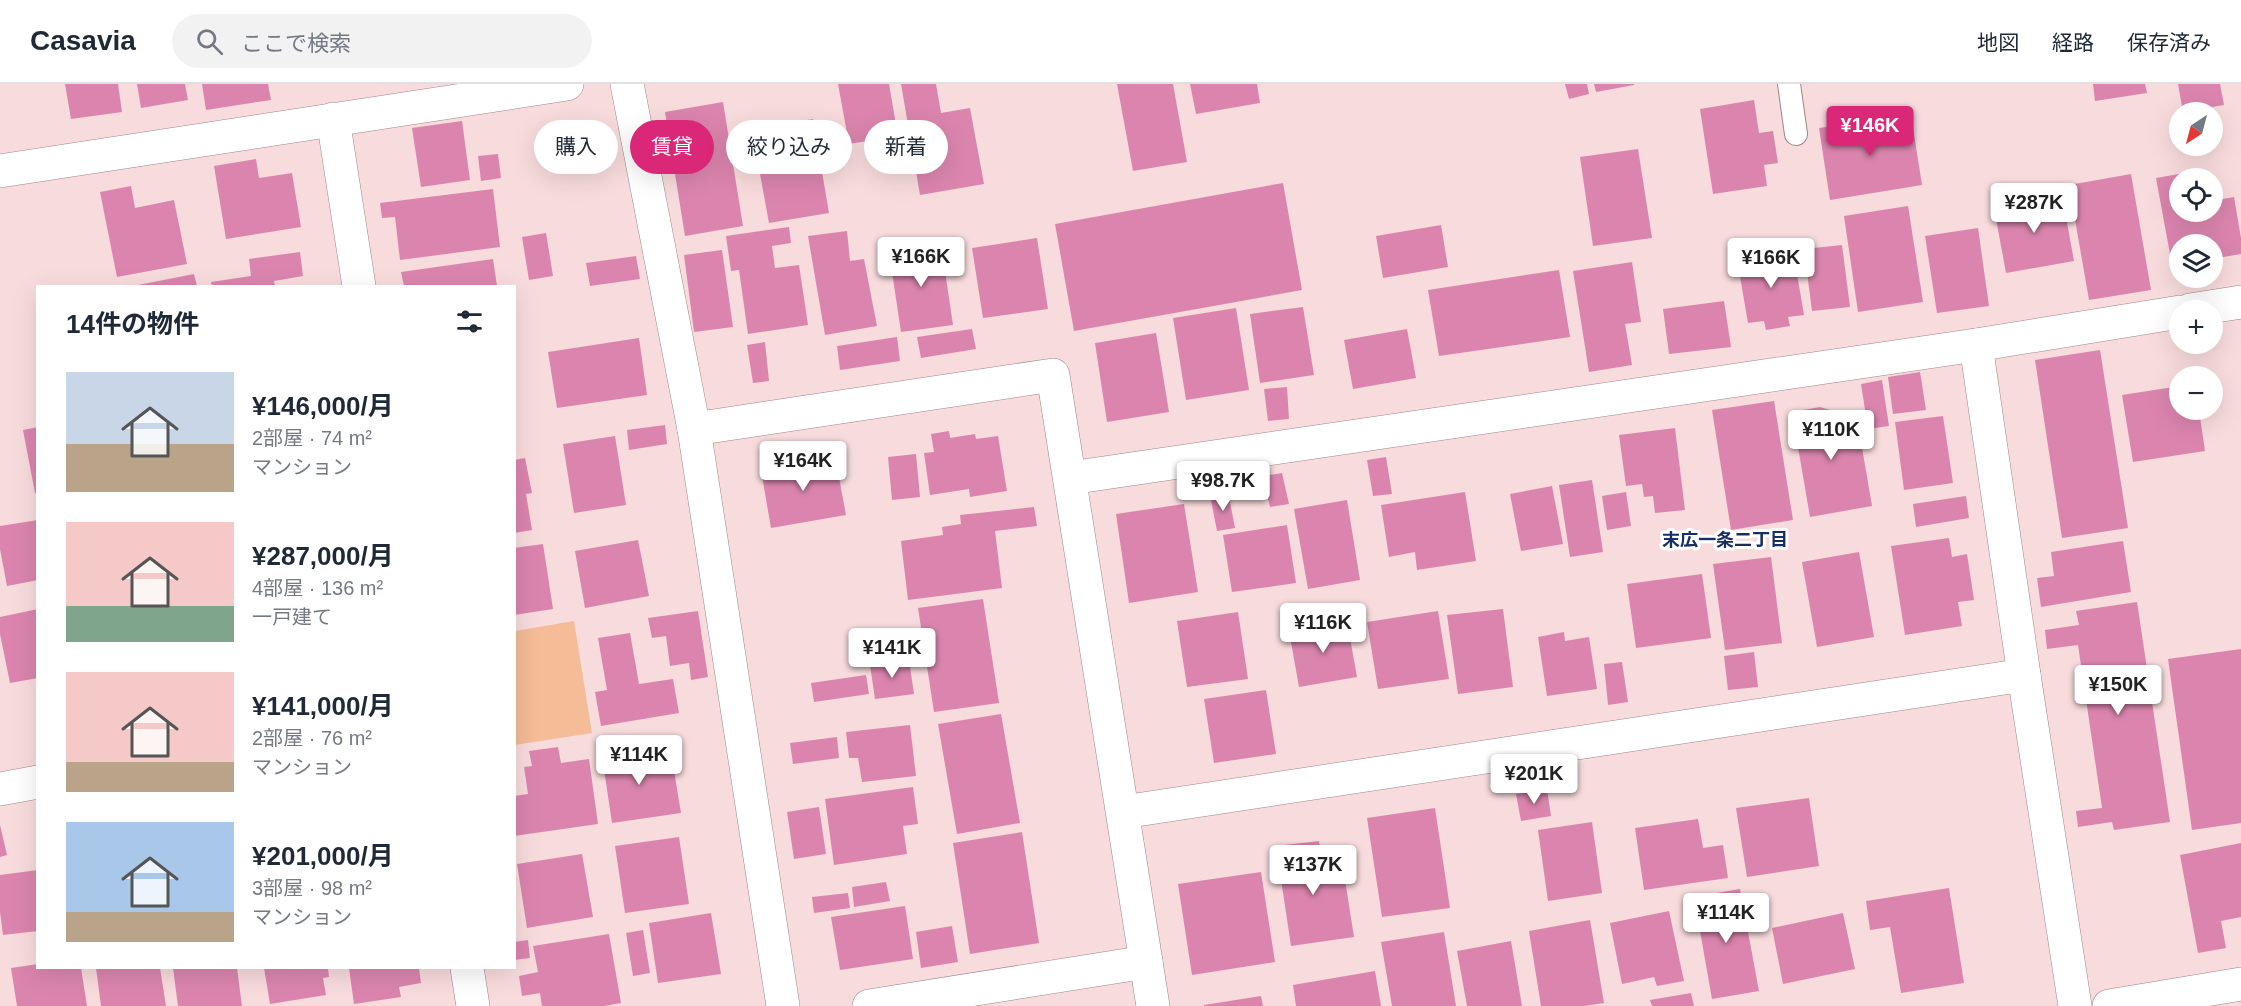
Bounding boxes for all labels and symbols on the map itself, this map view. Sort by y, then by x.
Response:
north arrow [2169,102,2223,156]
pin: ¥146K [1828,106,1912,157]
pin: ¥287K [1992,183,2076,234]
pin: ¥166K [879,237,963,288]
pin: ¥166K [1729,238,1813,289]
pin: ¥110K [1789,410,1873,461]
pin: ¥164K [761,441,845,492]
pin: ¥98.7K [1174,461,1272,512]
district label: 末広一条二丁目 [1662,530,1788,550]
pin: ¥116K [1281,603,1365,654]
pin: ¥141K [850,628,934,679]
pin: ¥150K [2076,665,2160,716]
pin: ¥114K [597,735,681,786]
pin: ¥201K [1492,754,1576,805]
pin: ¥137K [1271,845,1355,896]
pin: ¥114K [1684,893,1768,944]

